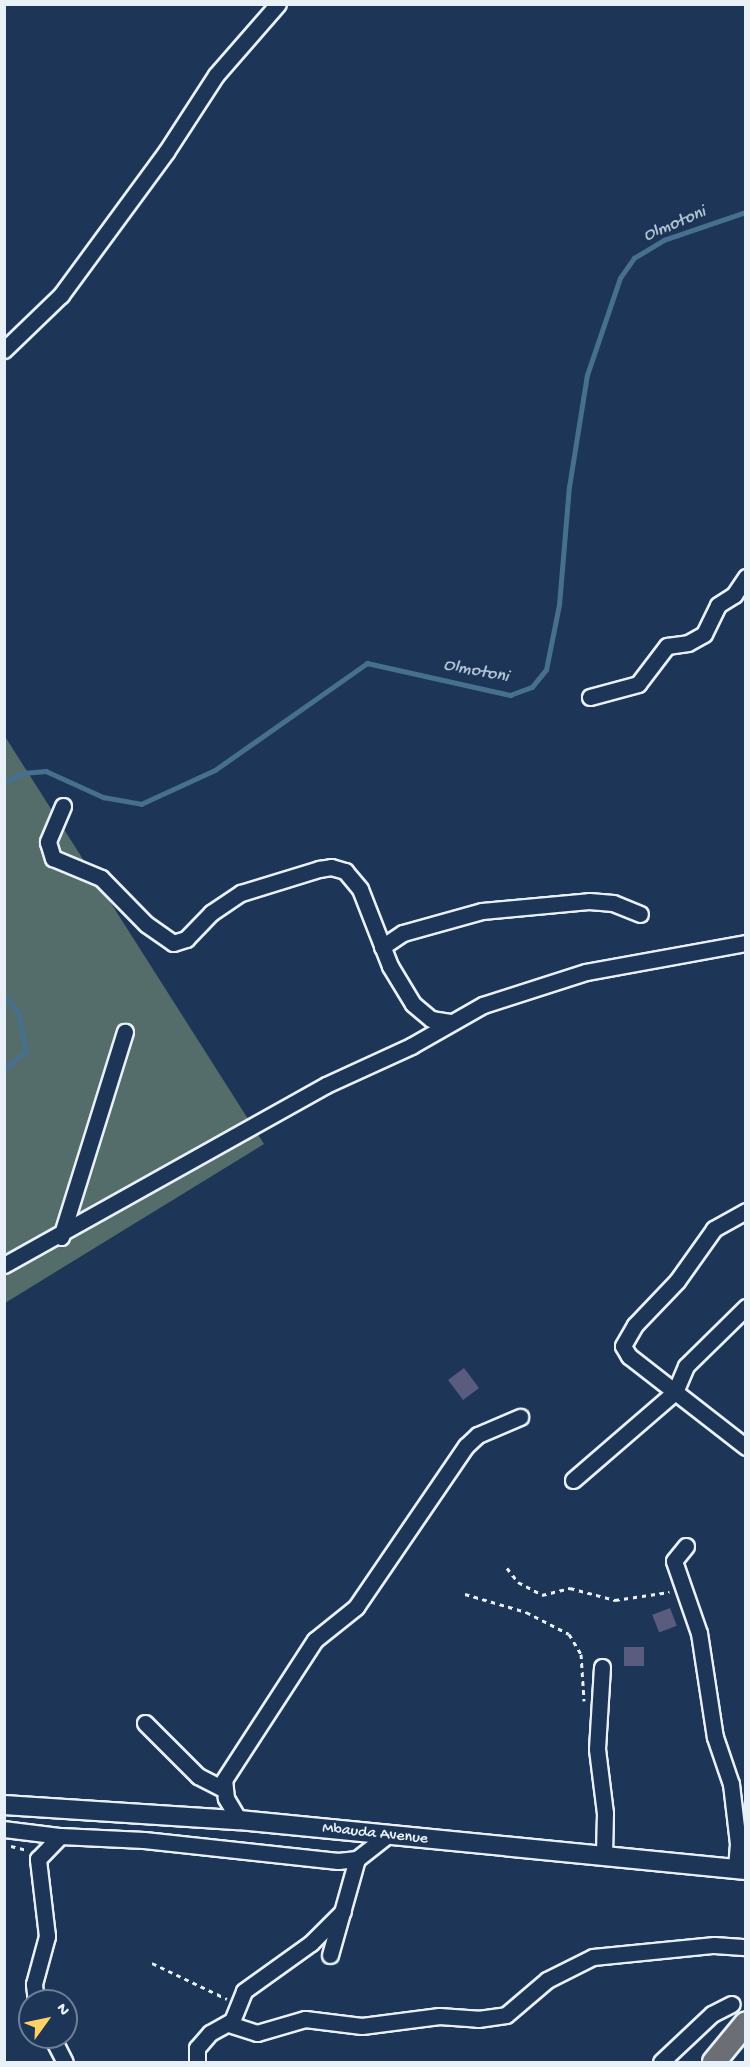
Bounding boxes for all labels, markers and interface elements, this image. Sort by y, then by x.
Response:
water label: Olmotoni [640,202,710,248]
water label: Olmotoni [442,655,510,689]
street label: Mbauda Avenue [321,1820,429,1850]
north arrow [18,1989,78,2049]
text: N [51,2000,73,2020]

